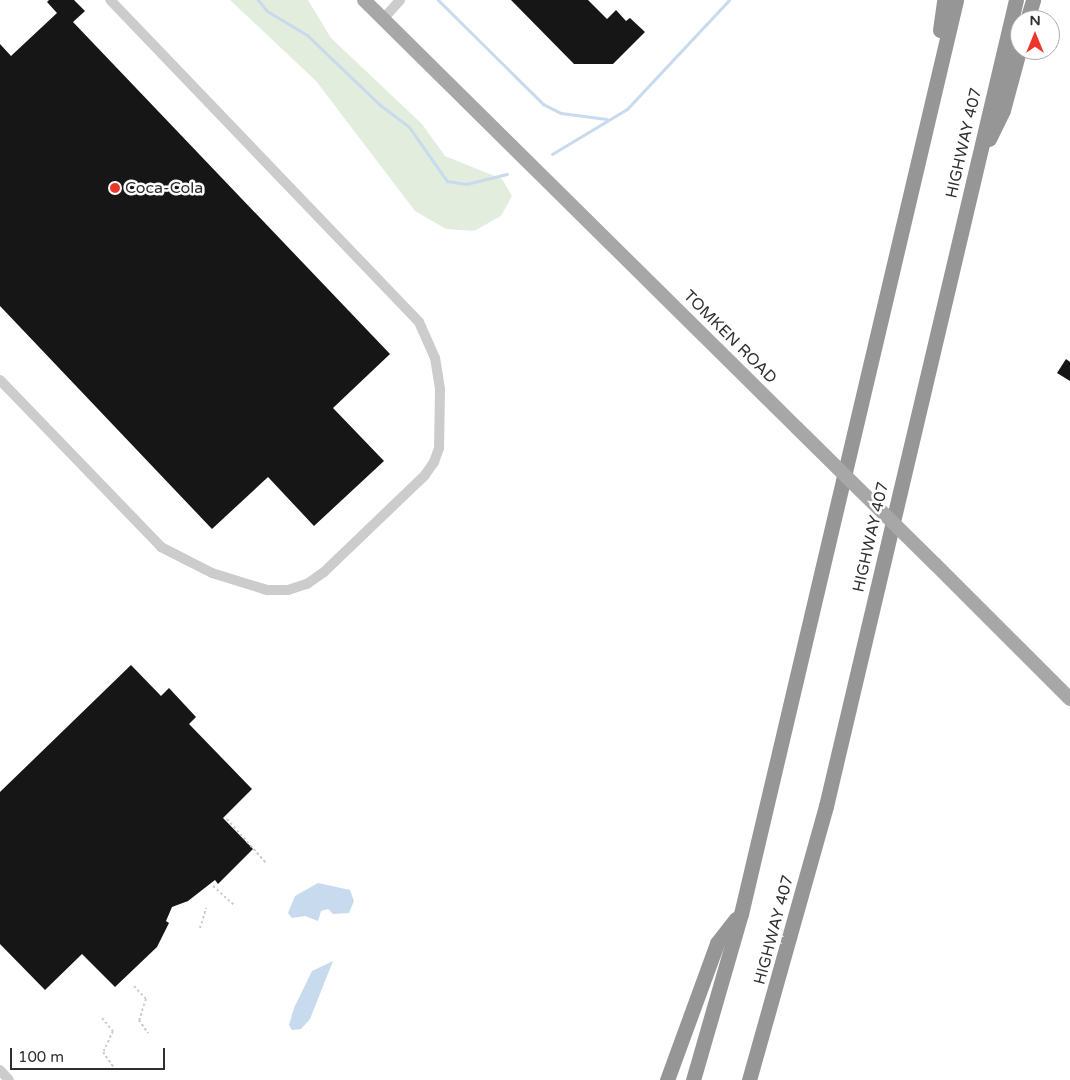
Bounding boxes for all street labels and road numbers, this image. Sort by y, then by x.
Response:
street label: HIGHWAY 407 [942,86,986,200]
street label: TOMKEN ROAD [679,286,781,388]
street label: HIGHWAY 407 [849,480,893,594]
street label: HIGHWAY 407 [750,873,798,987]

